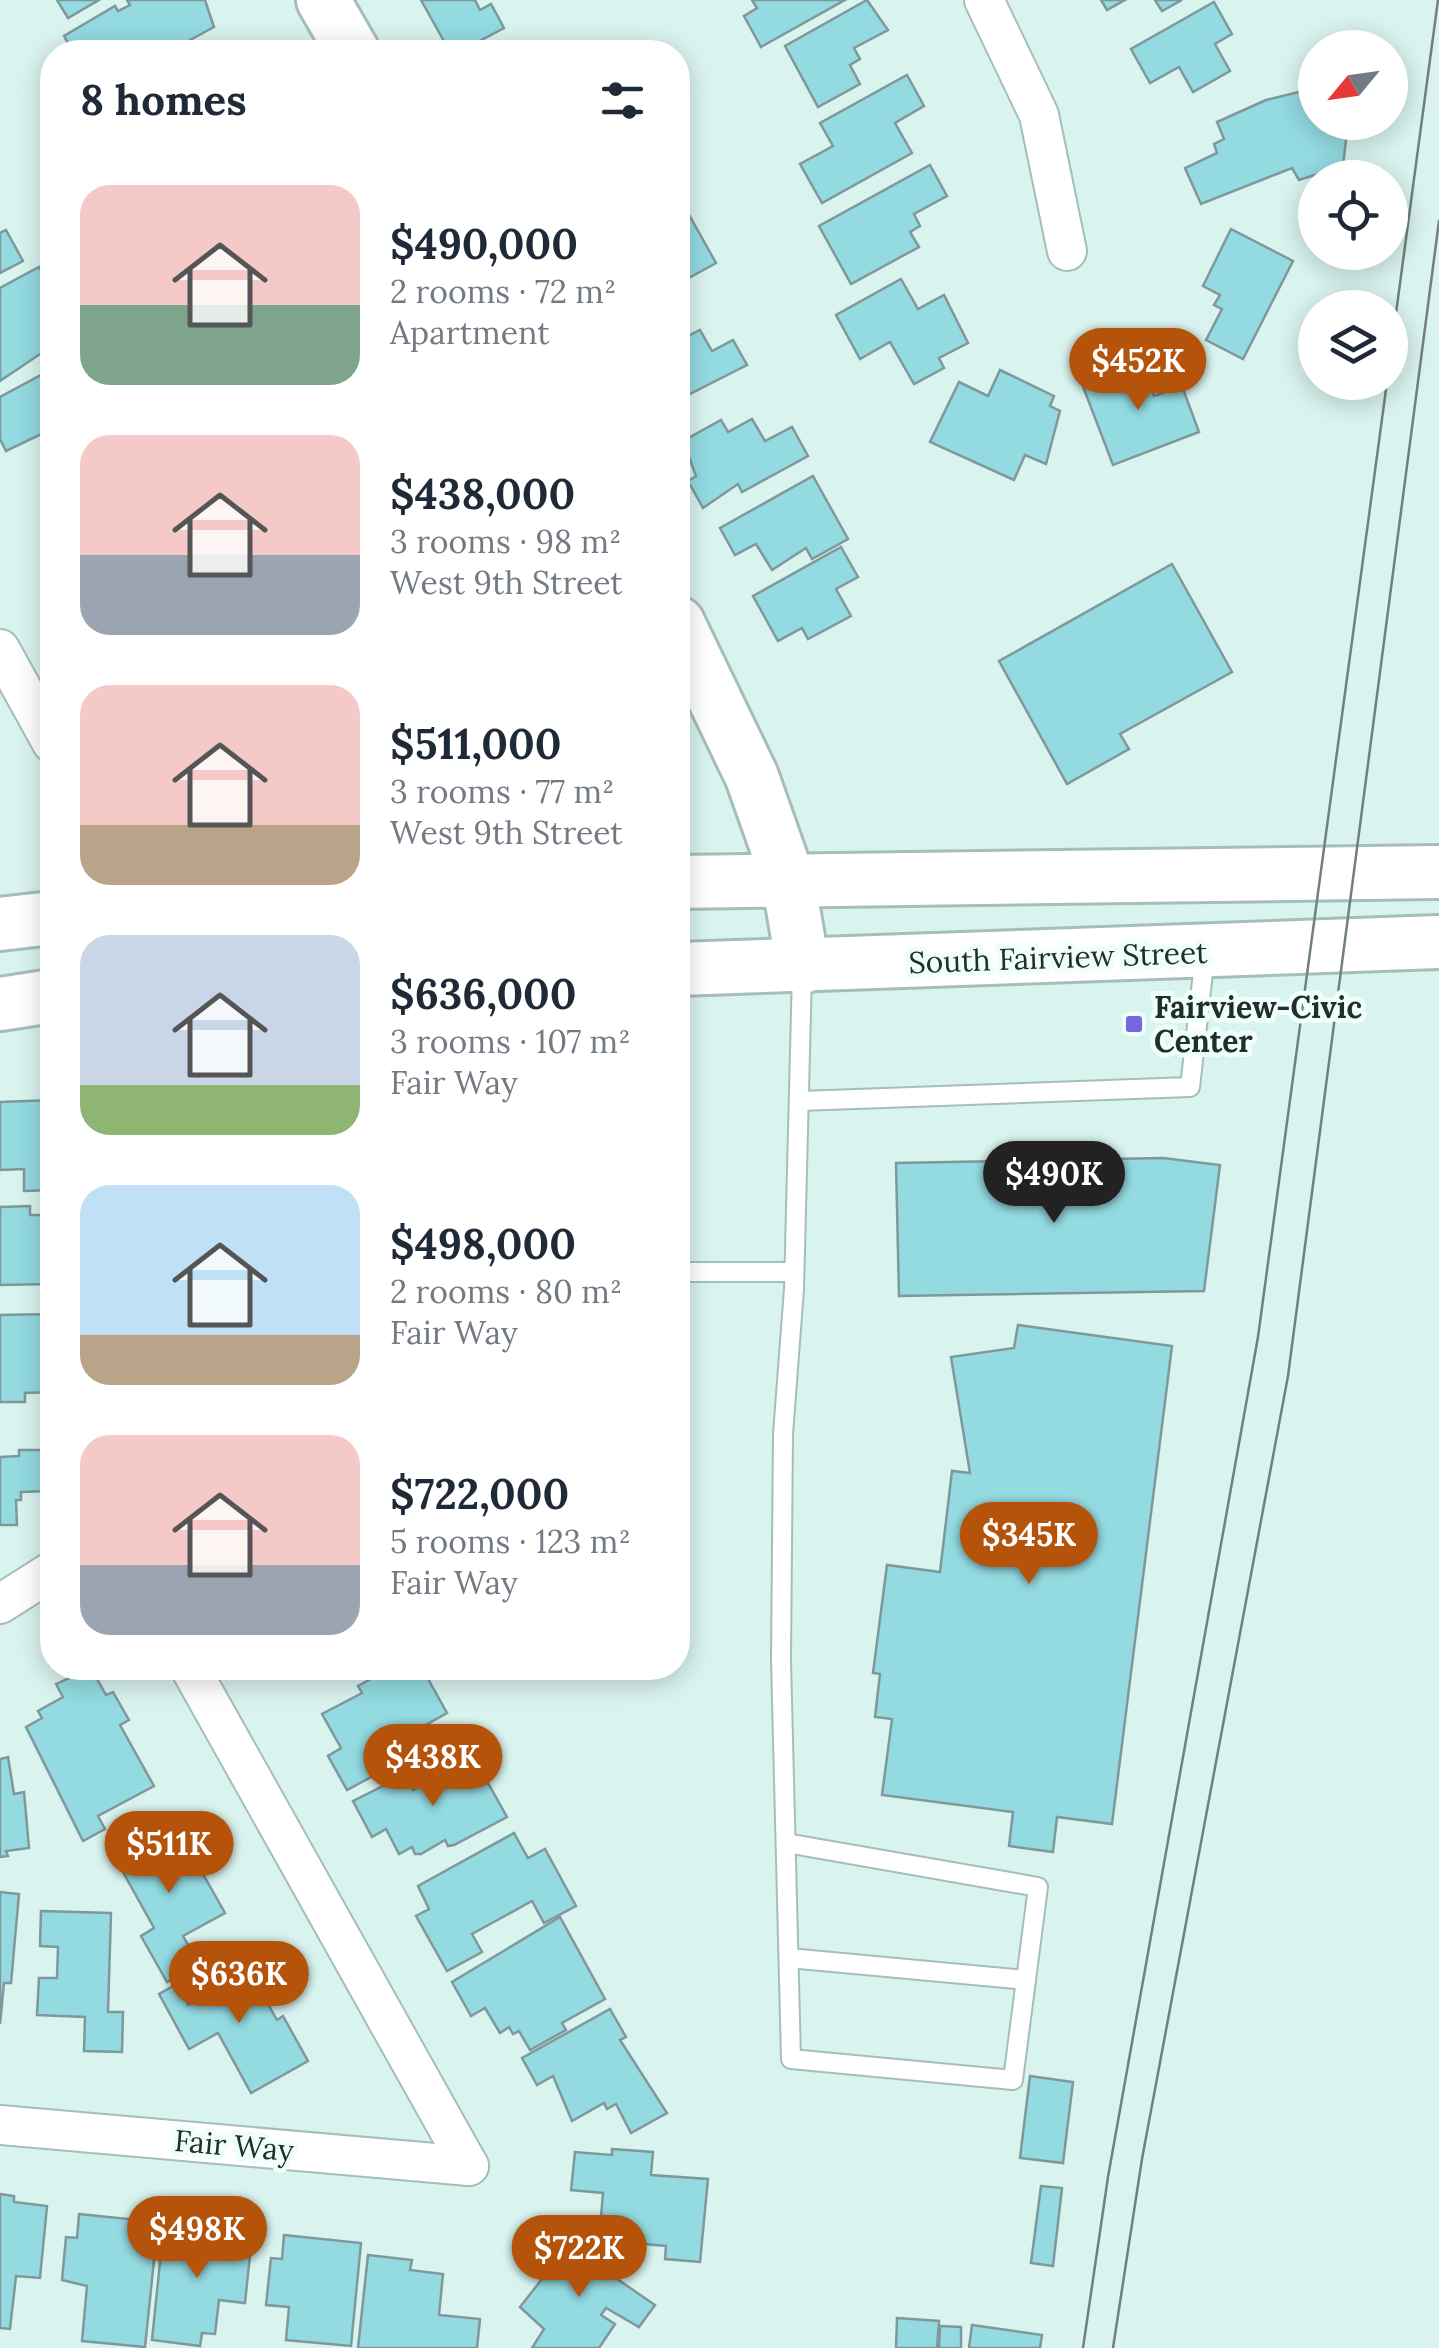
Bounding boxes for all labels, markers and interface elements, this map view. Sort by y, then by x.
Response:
north arrow [1298,30,1408,140]
map controls [1298,30,1408,400]
text: 8 homes [80,73,247,127]
icon: filters [595,73,650,128]
button: locate [1298,160,1408,270]
text: $490,000 [390,217,578,271]
icon: home [160,225,280,345]
text: 2 rooms · 72 m² [390,271,616,312]
button: layers [1298,290,1408,400]
text: Apartment [390,312,550,353]
pin: $452K [1068,328,1208,413]
text: $452K [1091,340,1185,381]
text: $438,000 [390,467,575,521]
icon: home [160,475,280,595]
text: 3 rooms · 98 m² [390,521,621,562]
text: West 9th Street [390,562,623,603]
text: $511,000 [390,717,562,771]
icon: home [160,725,280,845]
text: 3 rooms · 77 m² [390,771,614,812]
text: West 9th Street [390,812,623,853]
street label: South Fairview Street [908,933,1208,981]
text: $636,000 [390,967,577,1021]
icon: home [160,975,280,1095]
place label: Fairview-Civic Center [1154,988,1363,1060]
marker: Fairview-Civic Center [1123,1013,1145,1035]
text: 3 rooms · 107 m² [390,1021,630,1062]
text: Fair Way [390,1062,518,1103]
pin: $490K [984,1141,1124,1226]
text: $490K [1005,1153,1103,1194]
text: $498,000 [390,1217,576,1271]
icon: home [160,1225,280,1345]
text: 2 rooms · 80 m² [390,1271,622,1312]
text: Fair Way [390,1312,518,1353]
text: $722,000 [390,1467,569,1521]
icon: home [160,1475,280,1595]
pin: $345K [959,1502,1099,1587]
text: $345K [982,1514,1076,1555]
text: 5 rooms · 123 m² [390,1521,631,1562]
text: Fair Way [390,1562,518,1603]
pin: $438K [363,1724,503,1809]
text: $438K [385,1736,481,1777]
pin: $511K [99,1811,239,1896]
text: $511K [127,1823,211,1864]
pin: $636K [169,1941,309,2026]
text: $636K [191,1953,287,1994]
street label: Fair Way [173,2121,295,2170]
pin: $498K [127,2196,267,2281]
text: $498K [149,2208,245,2249]
pin: $722K [509,2215,649,2300]
text: $722K [534,2227,624,2268]

